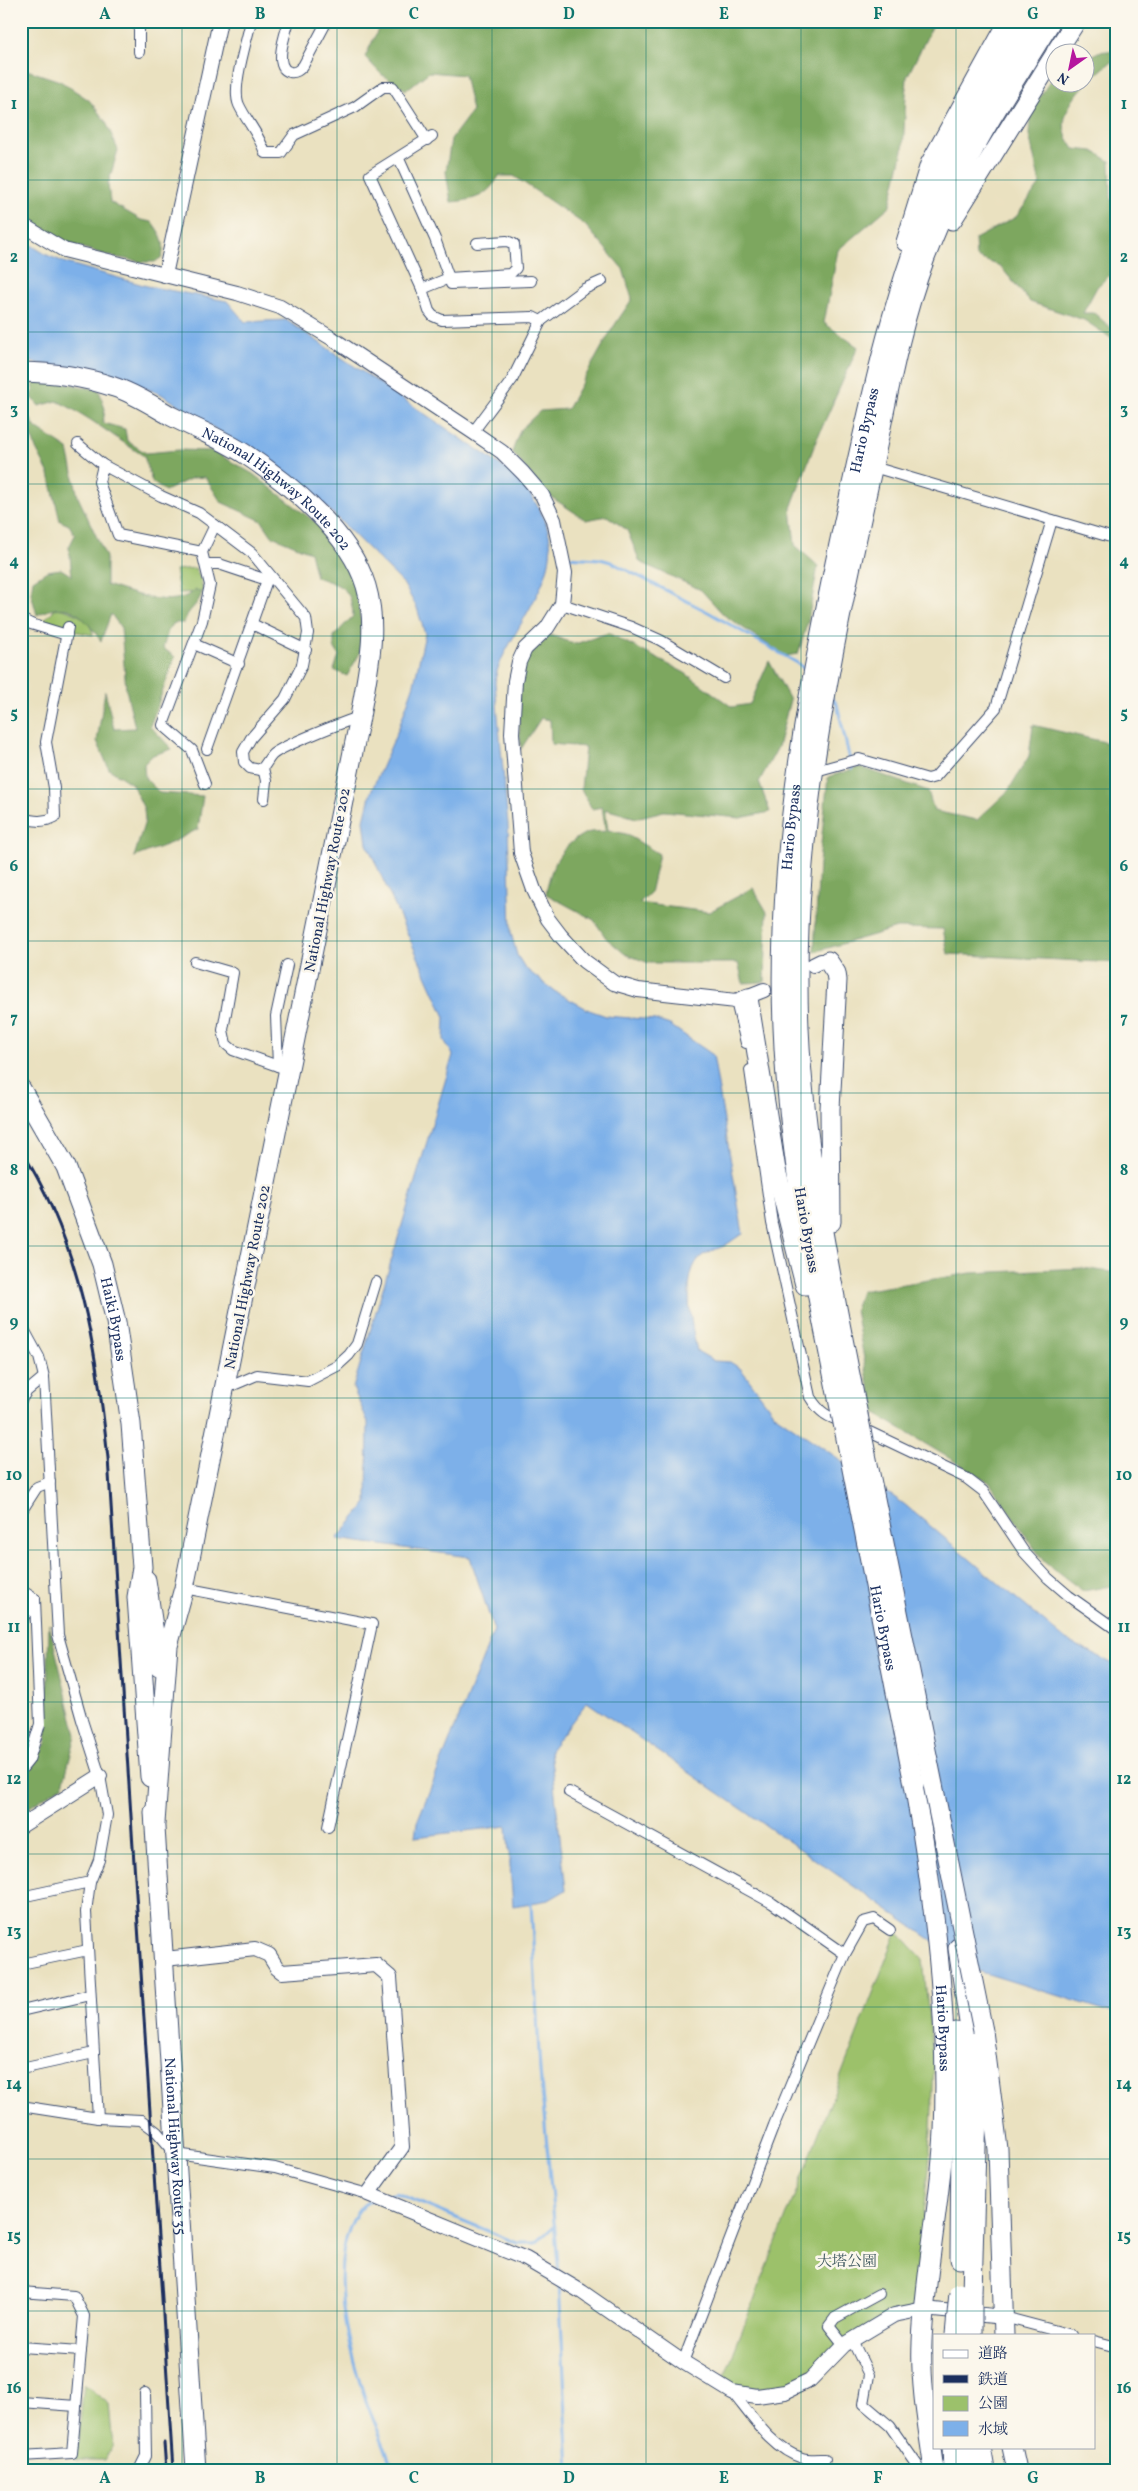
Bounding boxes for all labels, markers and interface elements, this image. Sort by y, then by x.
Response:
text: A [99,4,111,26]
text: B [255,4,266,26]
text: C [409,4,419,26]
text: D [563,4,575,26]
text: E [719,4,729,26]
text: F [873,4,883,26]
text: G [1027,4,1039,26]
north arrow [1046,42,1096,92]
text: N [1054,67,1073,88]
text: 1 [11,94,17,116]
text: 1 [1121,94,1127,116]
text: 2 [10,247,18,269]
text: 2 [1120,247,1128,269]
street label: Hario Bypass [846,386,886,475]
text: 3 [10,399,18,421]
text: 3 [1120,399,1128,421]
street label: National Highway Route 202 [198,423,355,555]
text: 4 [9,551,19,573]
text: 4 [1119,551,1129,573]
text: 5 [10,703,18,725]
text: 5 [1120,703,1128,725]
street label: Hario Bypass [777,783,807,871]
street label: National Highway Route 202 [300,786,357,974]
text: 6 [10,856,19,878]
text: 6 [1120,856,1129,878]
text: 7 [10,1008,18,1030]
text: 7 [1120,1008,1128,1030]
text: 8 [10,1160,18,1182]
text: 8 [1120,1160,1128,1182]
street label: National Highway Route 202 [220,1183,277,1371]
street label: Hario Bypass [788,1186,823,1275]
street label: Haiki Bypass [94,1275,131,1363]
text: 9 [10,1312,19,1334]
text: 9 [1120,1312,1129,1334]
text: 10 [6,1465,22,1487]
text: 10 [1116,1465,1132,1487]
street label: Hario Bypass [863,1583,901,1673]
text: 11 [8,1617,20,1639]
text: 11 [1118,1617,1130,1639]
text: 12 [7,1769,21,1791]
text: 12 [1117,1769,1131,1791]
text: 13 [7,1921,21,1943]
text: 13 [1117,1921,1131,1943]
street label: Hario Bypass [929,1984,954,2072]
street label: National Highway Route 35 [158,2057,190,2236]
text: 14 [6,2074,22,2096]
text: 14 [1116,2074,1132,2096]
text: 15 [7,2226,21,2248]
text: 15 [1117,2226,1131,2248]
park label: 大塔公園 [817,2252,877,2273]
legend [933,2334,1096,2448]
text: 道路 [978,2344,1008,2365]
text: 鉄道 [978,2370,1008,2391]
text: 16 [6,2378,22,2400]
text: 16 [1116,2378,1132,2400]
text: 公園 [978,2394,1008,2415]
text: 水域 [978,2420,1008,2441]
text: A [99,2468,111,2490]
text: B [255,2468,266,2490]
text: C [409,2468,419,2490]
text: D [563,2468,575,2490]
text: E [719,2468,729,2490]
text: F [873,2468,883,2490]
text: G [1027,2468,1039,2490]

